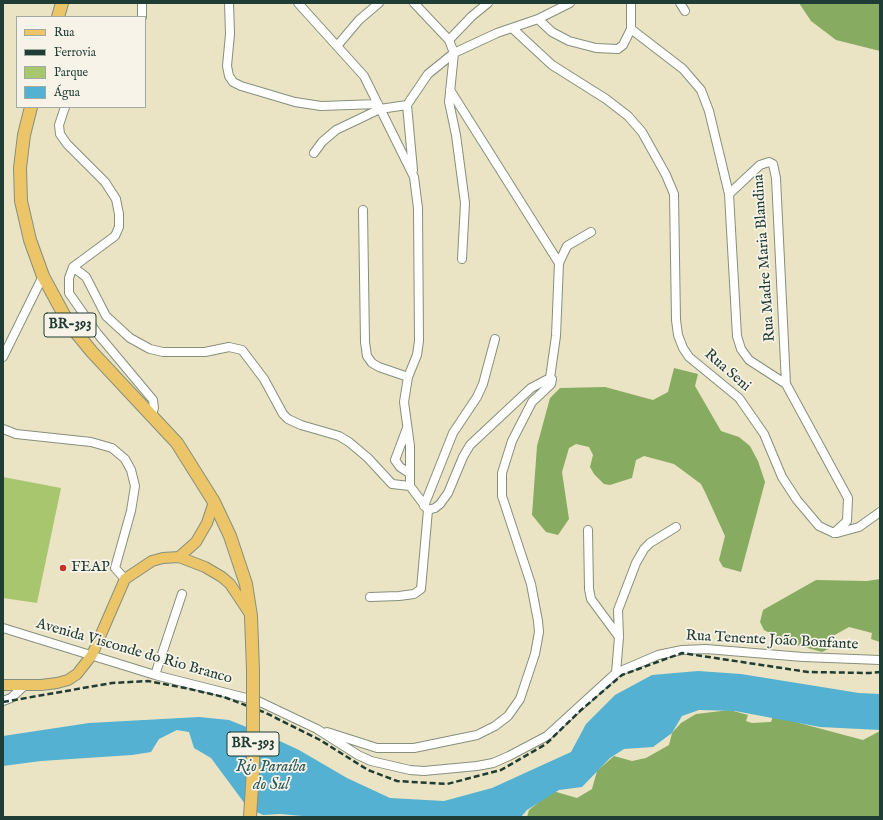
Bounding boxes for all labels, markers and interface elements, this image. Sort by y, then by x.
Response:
legend [16,16,146,108]
text: Rua [54,25,74,40]
text: Ferrovia [54,45,96,60]
text: Parque [54,65,88,80]
text: Água [54,85,80,100]
street label: Rua Madre Maria Blandina [750,174,780,342]
road number: BR-393 [44,313,96,337]
street label: Rua Seni [700,346,754,396]
place label: FEAP [71,559,110,577]
marker: FEAP [58,563,68,573]
street label: Avenida Visconde do Rio Branco [34,615,234,689]
street label: Rua Tenente João Bonfante [685,627,859,655]
road number: BR-393 [227,732,279,756]
water label: Rio Paraíba do Sul [236,758,306,796]

